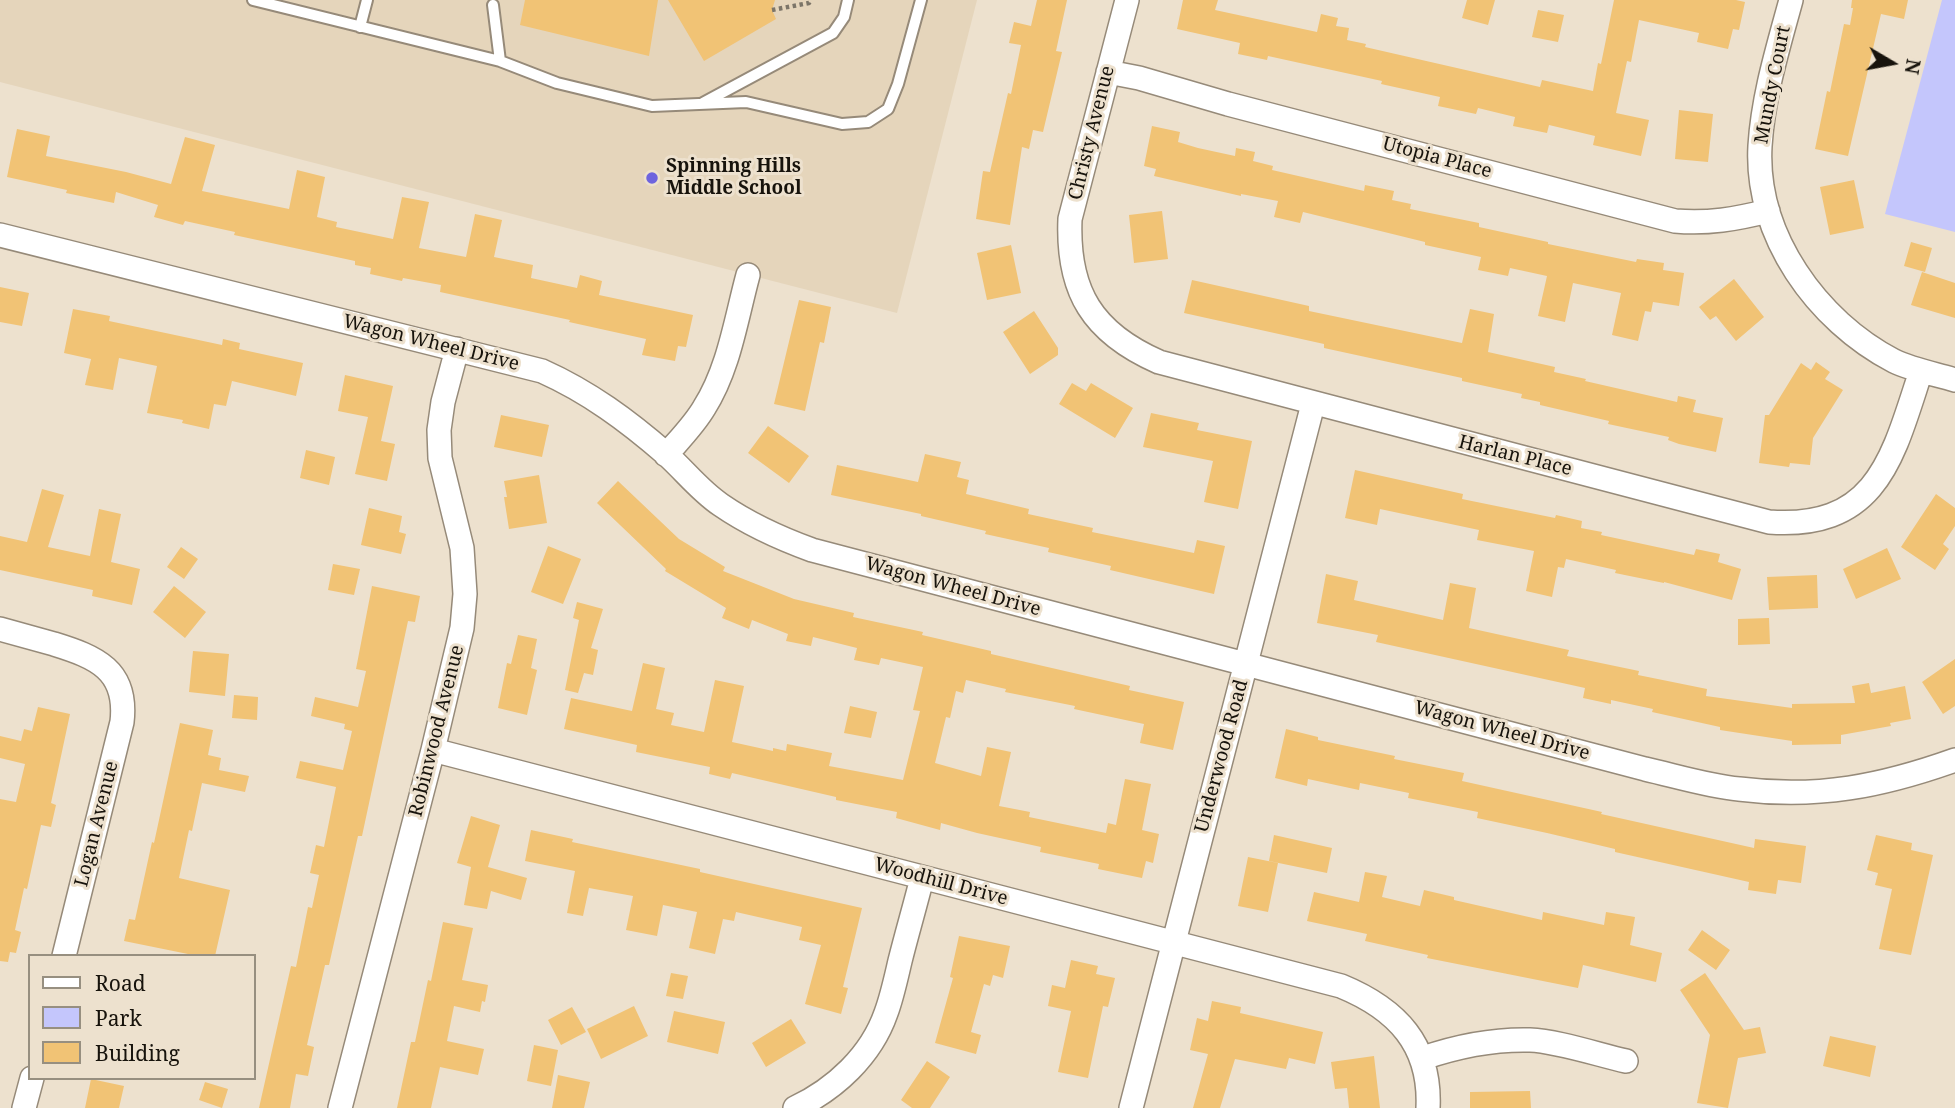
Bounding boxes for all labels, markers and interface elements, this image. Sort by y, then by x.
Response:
street label: Mundy Court [1750,24,1796,146]
north arrow [1857,28,1927,98]
text: N [1899,57,1927,76]
street label: Christy Avenue [1064,63,1120,203]
street label: Utopia Place [1380,132,1494,184]
place label: Spinning Hills Middle School [666,156,802,200]
marker: Spinning Hills Middle School [644,170,660,186]
street label: Wagon Wheel Drive [341,310,521,376]
street label: Harlan Place [1456,431,1574,481]
street label: Wagon Wheel Drive [863,553,1043,621]
street label: Robinwood Avenue [405,643,469,819]
street label: Underwood Road [1191,677,1253,835]
street label: Wagon Wheel Drive [1412,697,1592,765]
street label: Logan Avenue [70,759,124,889]
street label: Woodhill Drive [872,853,1010,911]
legend [28,954,256,1080]
text: Road [95,969,146,997]
text: Park [95,1004,142,1032]
text: Building [95,1039,180,1067]

